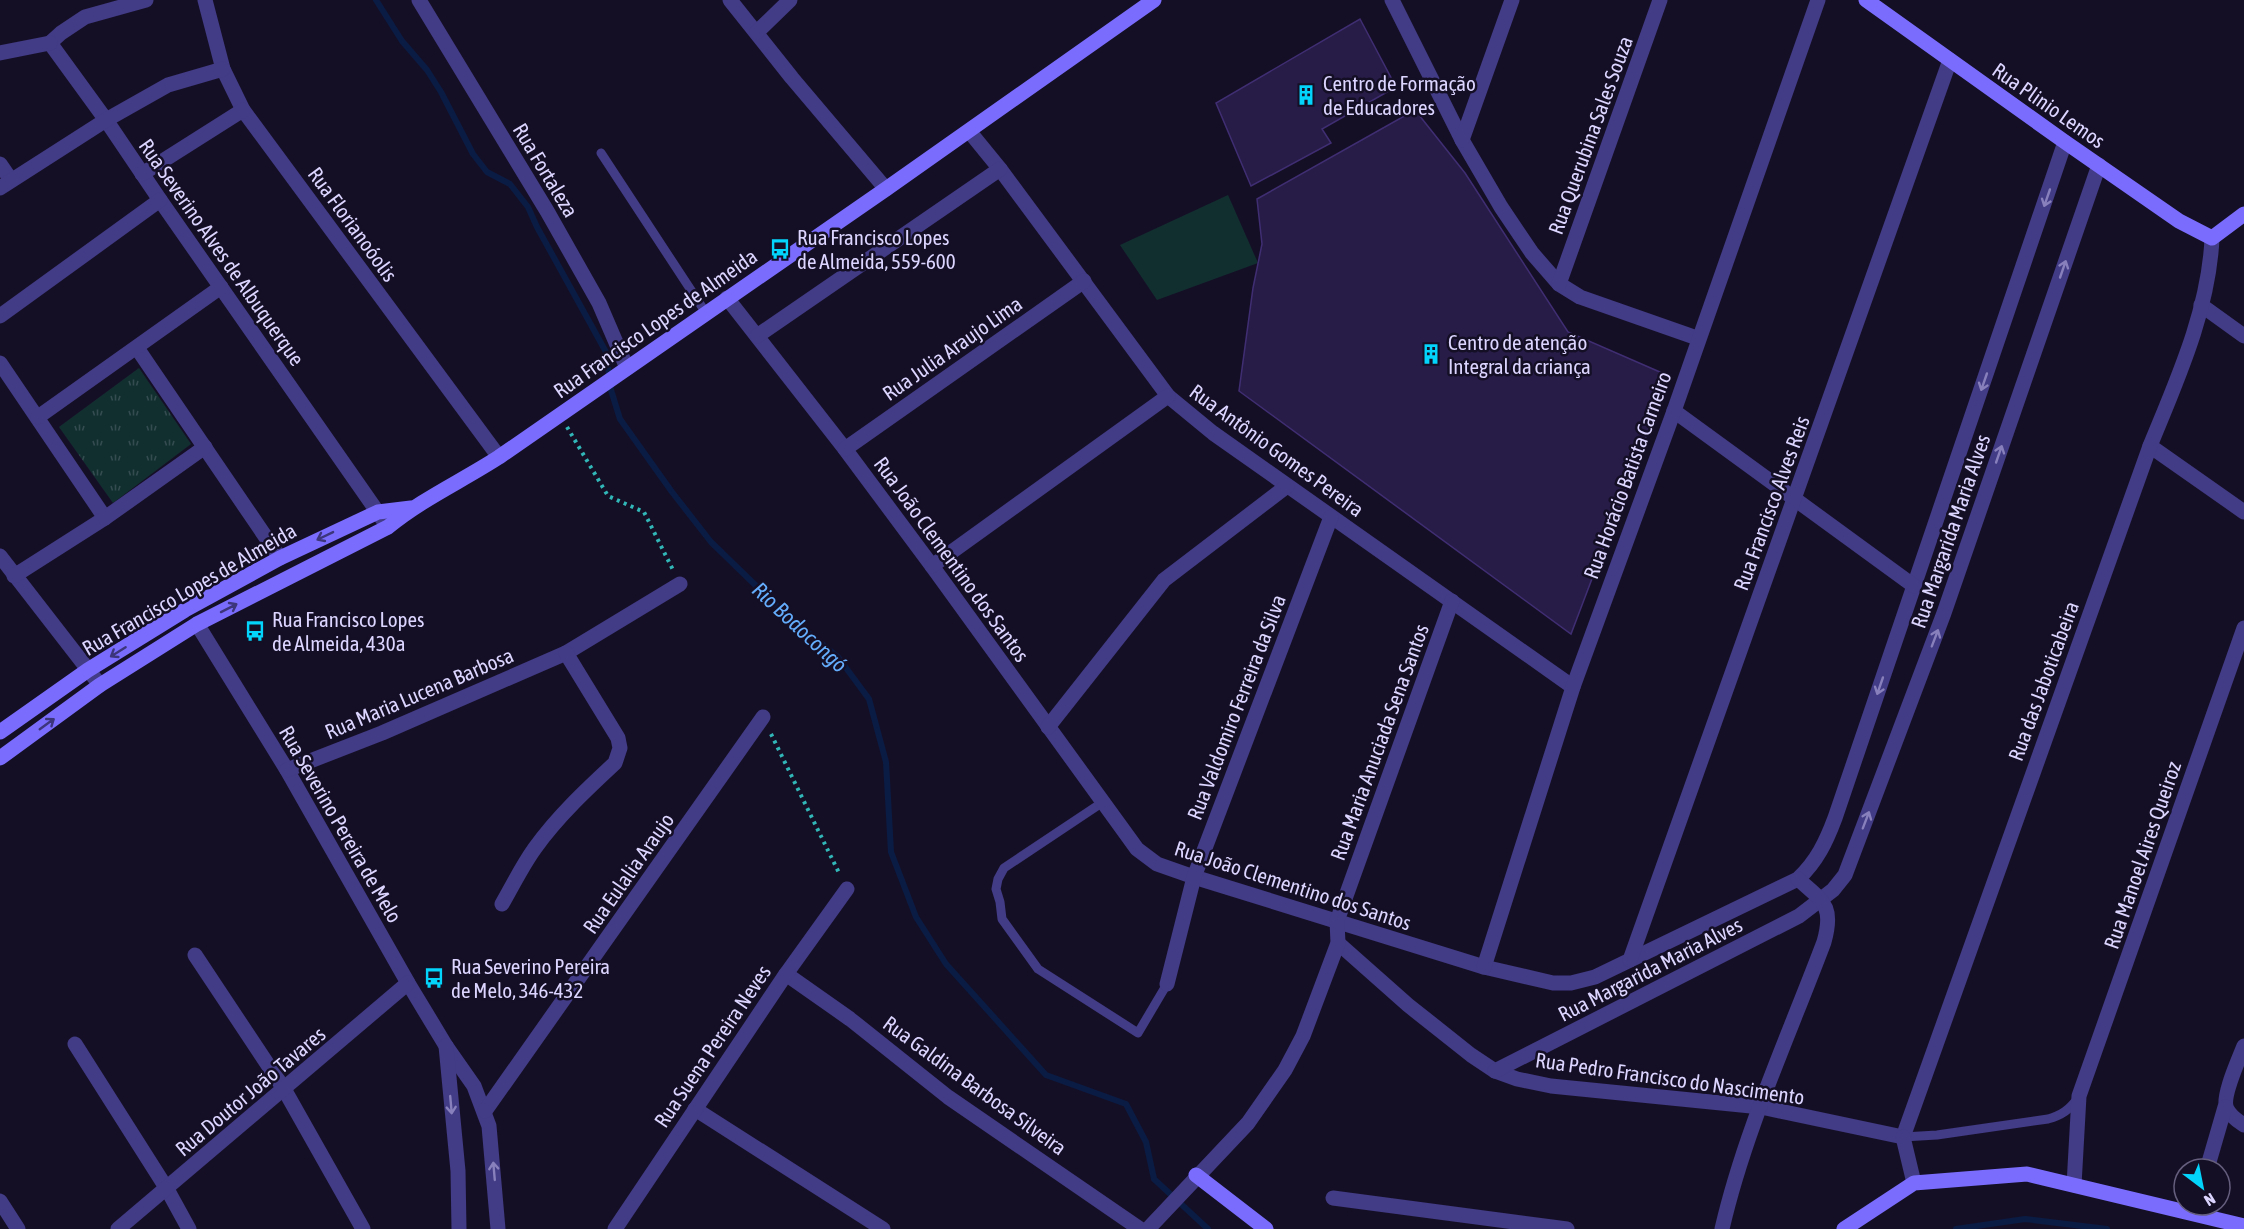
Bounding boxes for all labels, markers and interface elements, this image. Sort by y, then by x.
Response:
street label: Rua Querubina Sales Souza [1543,33,1637,237]
street label: Rua Plinio Lemos [1988,57,2110,153]
place label: Centro de Formação de Educadores [1323,71,1476,119]
building icon: Centro de Formação de Educadores [1294,83,1318,107]
street label: Rua Fortaleza [509,119,583,221]
street label: Rua Severino Alves de Albuquerque [134,134,310,370]
street label: Rua Florianoóolis [304,162,402,286]
one-way arrow [2040,188,2051,207]
place label: Rua Francisco Lopes de Almeida, 559-600 [797,225,956,273]
bus stop icon: Rua Francisco Lopes de Almeida, 559-600 [768,237,792,261]
street label: Rua Francisco Lopes de Almeida [549,244,761,402]
one-way arrow [2058,260,2069,279]
street label: Rua Julia Araujo Lima [878,291,1026,405]
place label: Centro de atenção Integral da criança [1448,330,1591,378]
building icon: Centro de atenção Integral da criança [1419,342,1443,366]
street label: Rua Horácio Batista Carneiro [1578,368,1676,582]
one-way arrow [1977,372,1988,391]
street label: Rua Antônio Gomes Pereira [1185,379,1369,521]
street label: Rua Francisco Alves Reis [1728,413,1814,593]
street label: Rua Margarida Maria Alves [1906,431,1994,631]
one-way arrow [1995,445,2006,463]
street label: Rua João Clementino dos Santos [870,452,1034,666]
street label: Rua Francisco Lopes de Almeida [78,518,300,660]
one-way arrow [316,530,334,542]
water label: Rio Bodocongó [747,576,853,678]
street label: Rua Valdomiro Ferreira da Silva [1182,591,1290,823]
street label: Rua das Jaboticabeira [2003,598,2083,764]
one-way arrow [220,602,238,613]
place label: Rua Francisco Lopes de Almeida, 430a [272,607,424,655]
bus stop icon: Rua Francisco Lopes de Almeida, 430a [243,619,267,643]
street label: Rua Maria Anuciada Sena Santos [1325,621,1433,863]
one-way arrow [1930,629,1941,647]
street label: Rua Maria Lucena Barbosa [321,642,517,744]
one-way arrow [110,646,127,658]
one-way arrow [1874,676,1885,695]
one-way arrow [39,718,55,730]
street label: Rua Severino Pereira de Melo [275,721,407,927]
street label: Rua Manoel Aires Queiroz [2099,758,2185,952]
street label: Rua Eulalia Araujo [578,808,678,938]
one-way arrow [1861,811,1872,830]
street label: Rua João Clementino dos Santos [1172,835,1414,935]
street label: Rua Margarida Maria Alves [1554,912,1746,1026]
place label: Rua Severino Pereira de Melo, 346-432 [451,954,610,1002]
street label: Rua Suena Pereira Neves [649,960,775,1132]
bus stop icon: Rua Severino Pereira de Melo, 346-432 [422,966,446,990]
street label: Rua Galdina Barbosa Silveira [879,1011,1071,1159]
street label: Rua Doutor João Tavares [170,1021,330,1161]
street label: Rua Pedro Francisco do Nascimento [1534,1047,1806,1109]
one-way arrow [446,1094,457,1114]
north arrow [2172,1157,2232,1217]
one-way arrow [488,1161,499,1181]
text: N [2201,1190,2219,1210]

